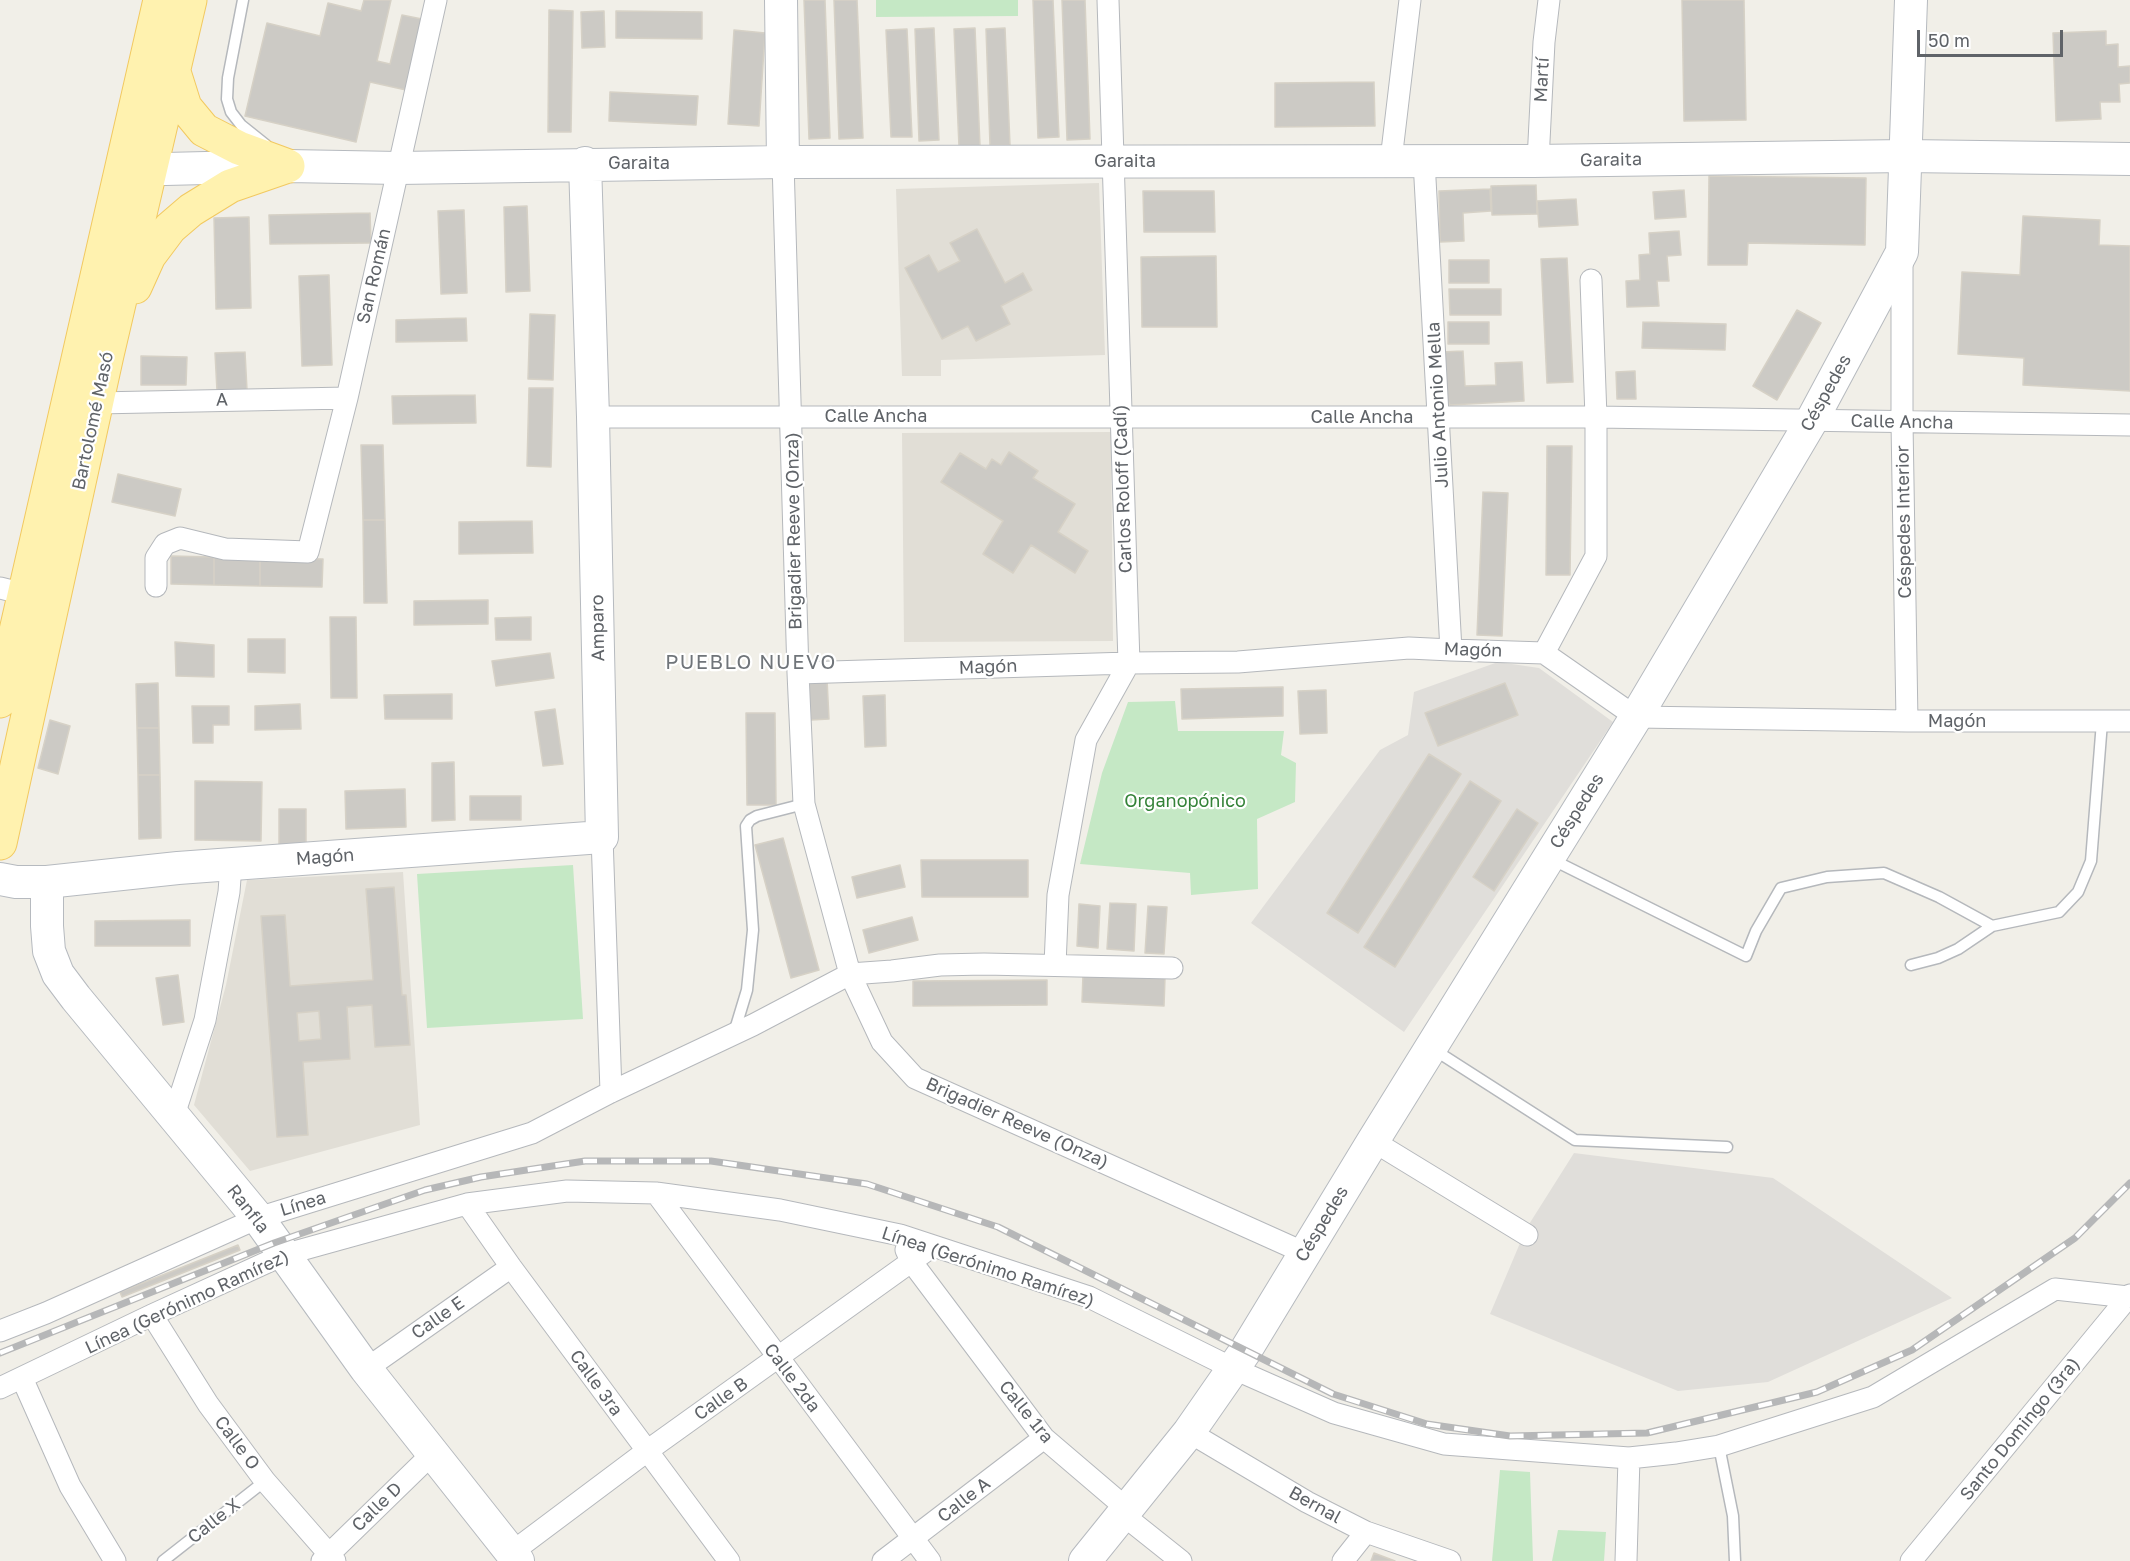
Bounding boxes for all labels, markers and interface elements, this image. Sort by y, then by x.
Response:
scale bar [1920,18,2066,56]
text: 50 m [1928,29,1970,51]
street label: Martí [1530,57,1554,103]
street label: Garaita [1580,149,1642,171]
street label: Garaita [1094,150,1156,172]
street label: Garaita [608,152,670,174]
street label: San Román [353,226,395,326]
street label: Julio Antonio Mella [1423,321,1453,489]
street label: Bartolomé Masó [68,350,118,492]
street label: Céspedes [1796,351,1856,435]
street label: A [216,389,228,411]
street label: Carlos Roloff (Cadí) [1109,404,1137,574]
street label: Calle Ancha [825,405,927,427]
street label: Calle Ancha [1311,406,1413,428]
street label: Calle Ancha [1850,410,1954,434]
street label: Brigadier Reeve (Onza) [781,432,807,630]
street label: Céspedes Interior [1892,445,1916,599]
street label: Amparo [587,594,609,662]
street label: Magón [1443,638,1503,662]
district label: PUEBLO NUEVO [665,651,837,675]
street label: Magón [958,655,1018,679]
street label: Magón [1928,710,1986,732]
street label: Céspedes [1545,769,1609,853]
park label: Organopónico [1124,790,1246,812]
street label: Magón [295,844,355,870]
street label: Brigadier Reeve (Onza) [922,1073,1112,1173]
street label: Ranfla [222,1180,274,1238]
street label: Céspedes [1291,1182,1353,1266]
street label: Línea [277,1187,329,1221]
street label: Línea (Gerónimo Ramírez) [879,1222,1097,1312]
street label: Línea (Gerónimo Ramírez) [82,1245,292,1359]
street label: Calle E [407,1292,469,1344]
street label: Calle 2da [759,1339,825,1417]
street label: Calle 3ra [565,1346,627,1420]
street label: Santo Domingo (3ra) [1956,1353,2084,1505]
street label: Calle B [690,1373,752,1425]
street label: Calle 1ra [994,1376,1058,1448]
street label: Calle O [210,1412,264,1474]
street label: Calle A [933,1473,995,1527]
street label: Calle D [347,1478,407,1536]
street label: Bernal [1285,1482,1345,1528]
street label: Calle X [183,1494,245,1548]

